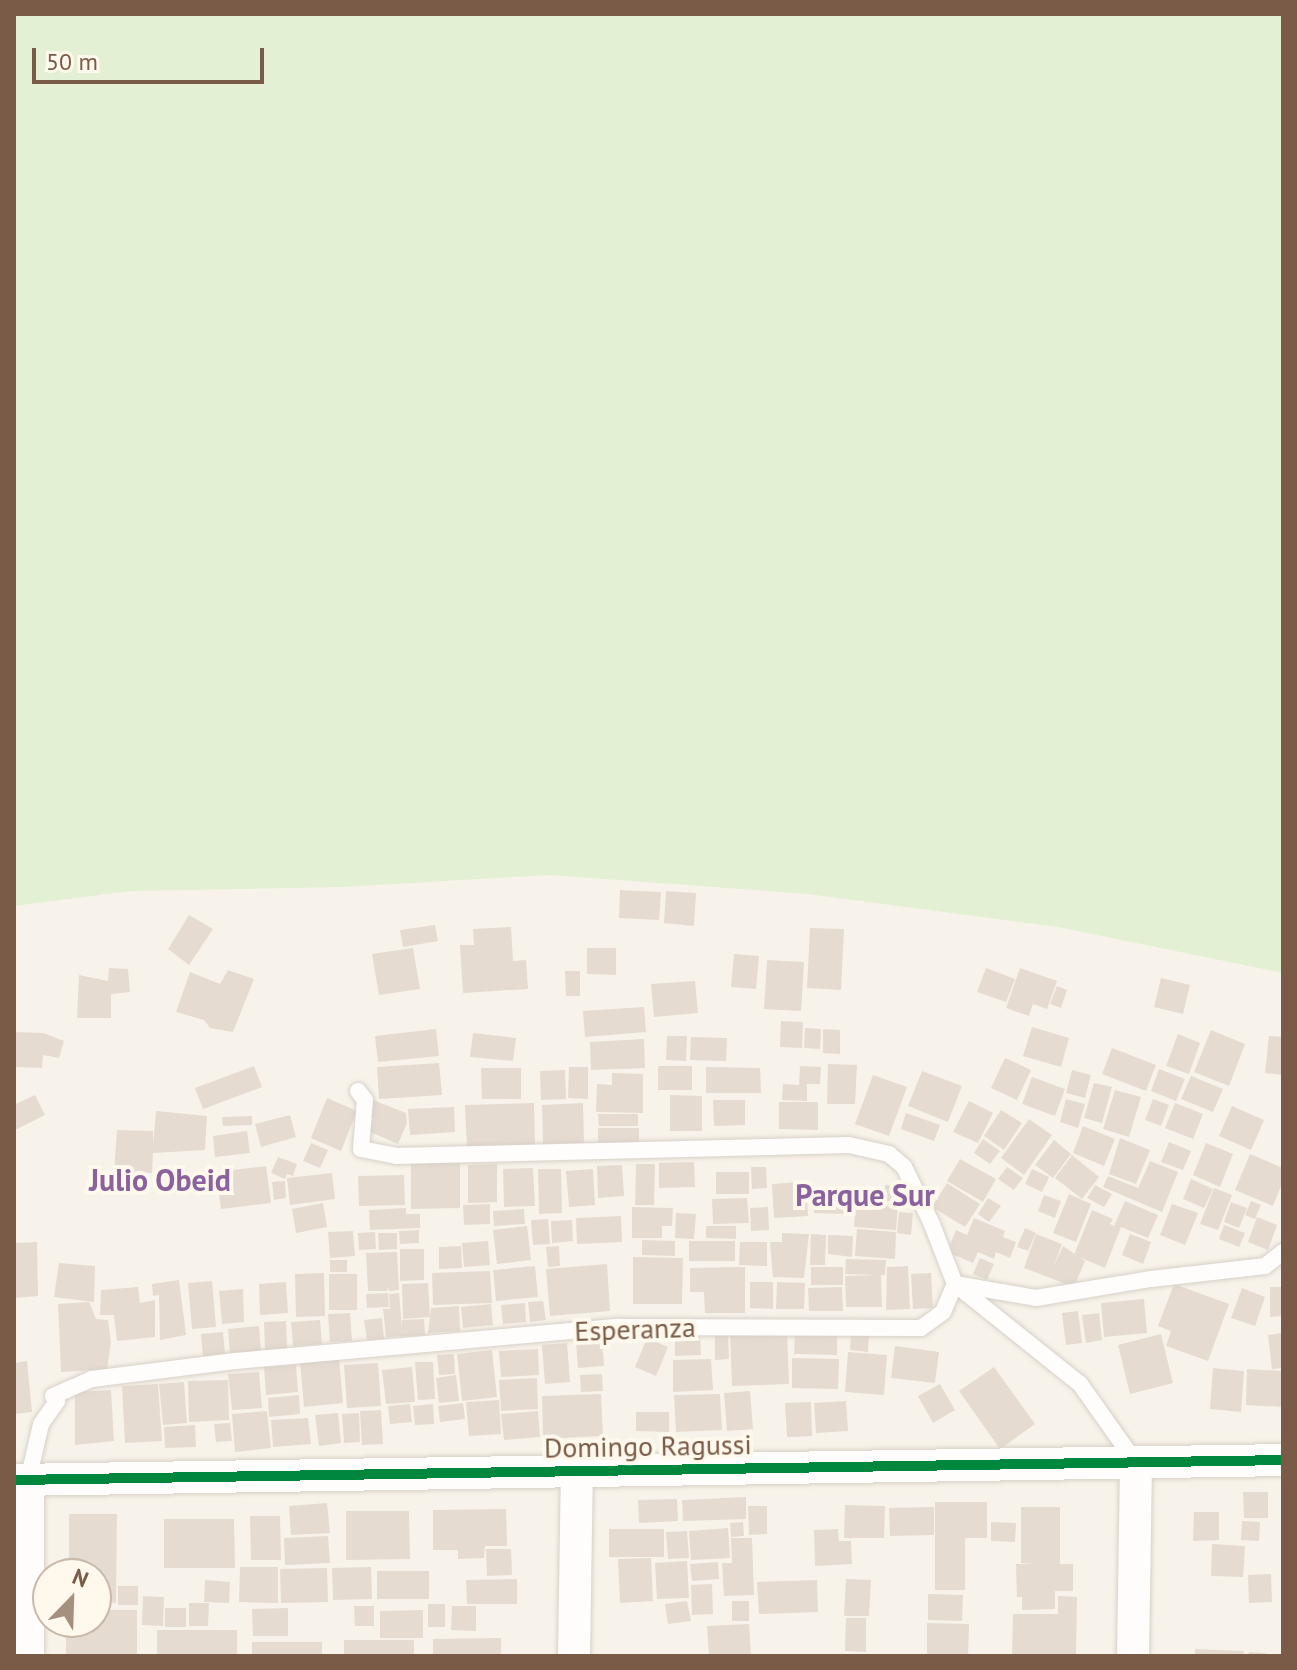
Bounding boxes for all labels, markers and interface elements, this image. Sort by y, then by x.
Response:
scale bar [36,32,268,82]
text: 50 m [46,46,98,77]
district label: Julio Obeid [89,1162,231,1198]
district label: Parque Sur [795,1177,935,1213]
street label: Esperanza [574,1310,696,1348]
street label: Domingo Ragussi [544,1427,752,1465]
north arrow [32,1558,112,1638]
text: N [68,1562,93,1593]

